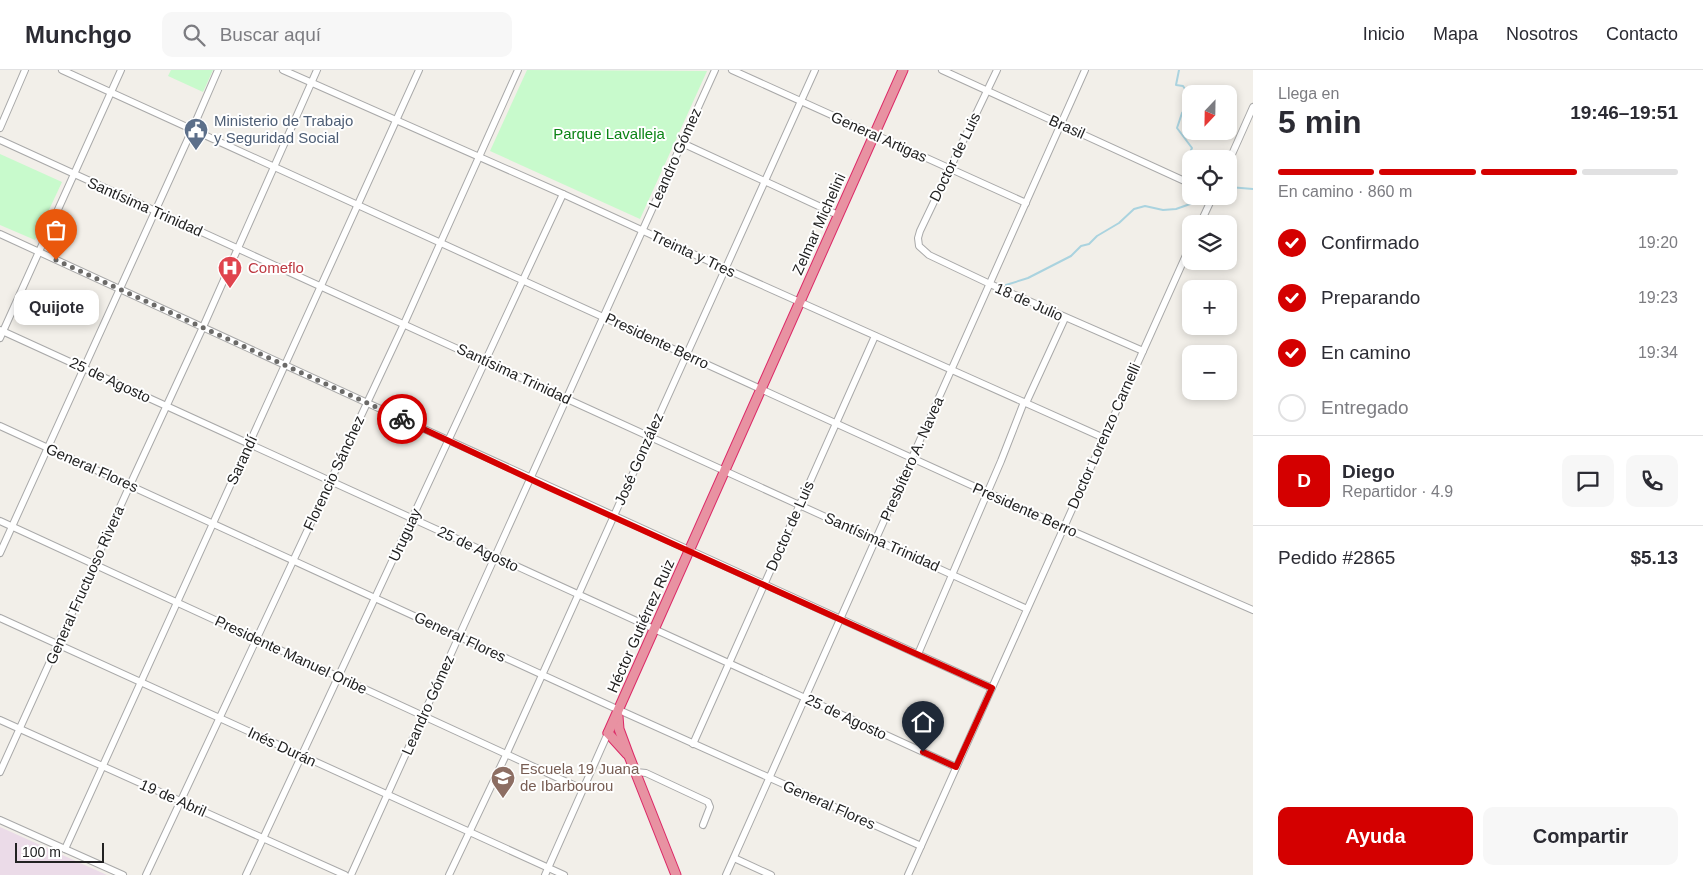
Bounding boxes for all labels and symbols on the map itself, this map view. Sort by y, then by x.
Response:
north arrow [1182,85,1238,140]
street label: Leandro Gómez [645,105,704,210]
street label: General Artigas [829,108,930,165]
street label: Doctor de Luis [926,110,983,204]
street label: Brasil [1047,111,1088,142]
place label: Ministerio de Trabajo y Seguridad Social [214,112,353,146]
public building icon: Ministerio de Trabajo y Seguridad Social [183,117,209,151]
park label: Parque Lavalleja [553,125,666,142]
street label: Zelmar Michelini [789,170,849,277]
street label: Santísima Trinidad [85,174,205,240]
pin [35,209,77,260]
street label: Treinta y Tres [648,227,738,281]
hospital icon: Comeflo [217,255,243,289]
place label: Comeflo [248,259,304,276]
street label: 18 de Julio [993,279,1066,324]
callout: Quijote [13,290,98,325]
street label: Presidente Berro [603,309,712,372]
street label: Santísima Trinidad [454,340,574,408]
street label: 25 de Agosto [67,353,153,406]
street label: Doctor Lorenzo Carnelli [1064,360,1143,511]
street label: Presbítero A. Navea [876,393,947,524]
courier [377,394,427,444]
street label: José González [611,410,666,508]
street label: Florencio Sánchez [300,413,368,533]
street label: Sarandí [223,432,261,487]
street label: General Flores [43,440,141,495]
street label: Doctor de Luis [762,478,817,573]
street label: Presidente Berro [970,479,1080,540]
street label: General Fructuoso Rivera [42,502,127,667]
street label: Uruguay [385,505,424,564]
street label: Santísima Trinidad [822,509,942,575]
street label: 25 de Agosto [435,522,521,575]
street label: Héctor Gutiérrez Ruiz [603,556,678,695]
street label: General Flores [412,608,509,665]
street label: Presidente Manuel Oribe [212,612,370,697]
street label: Leandro Gómez [398,652,457,757]
street label: 25 de Agosto [803,690,889,743]
pin [902,701,944,752]
street label: Inés Durán [245,723,319,770]
place label: Escuela 19 Juana de Ibarbourou [520,760,640,794]
school or university icon: Escuela 19 Juana de Ibarbourou [490,765,516,799]
street label: 19 de Abril [137,775,209,820]
street label: General Flores [780,777,878,832]
scale bar [15,840,104,863]

